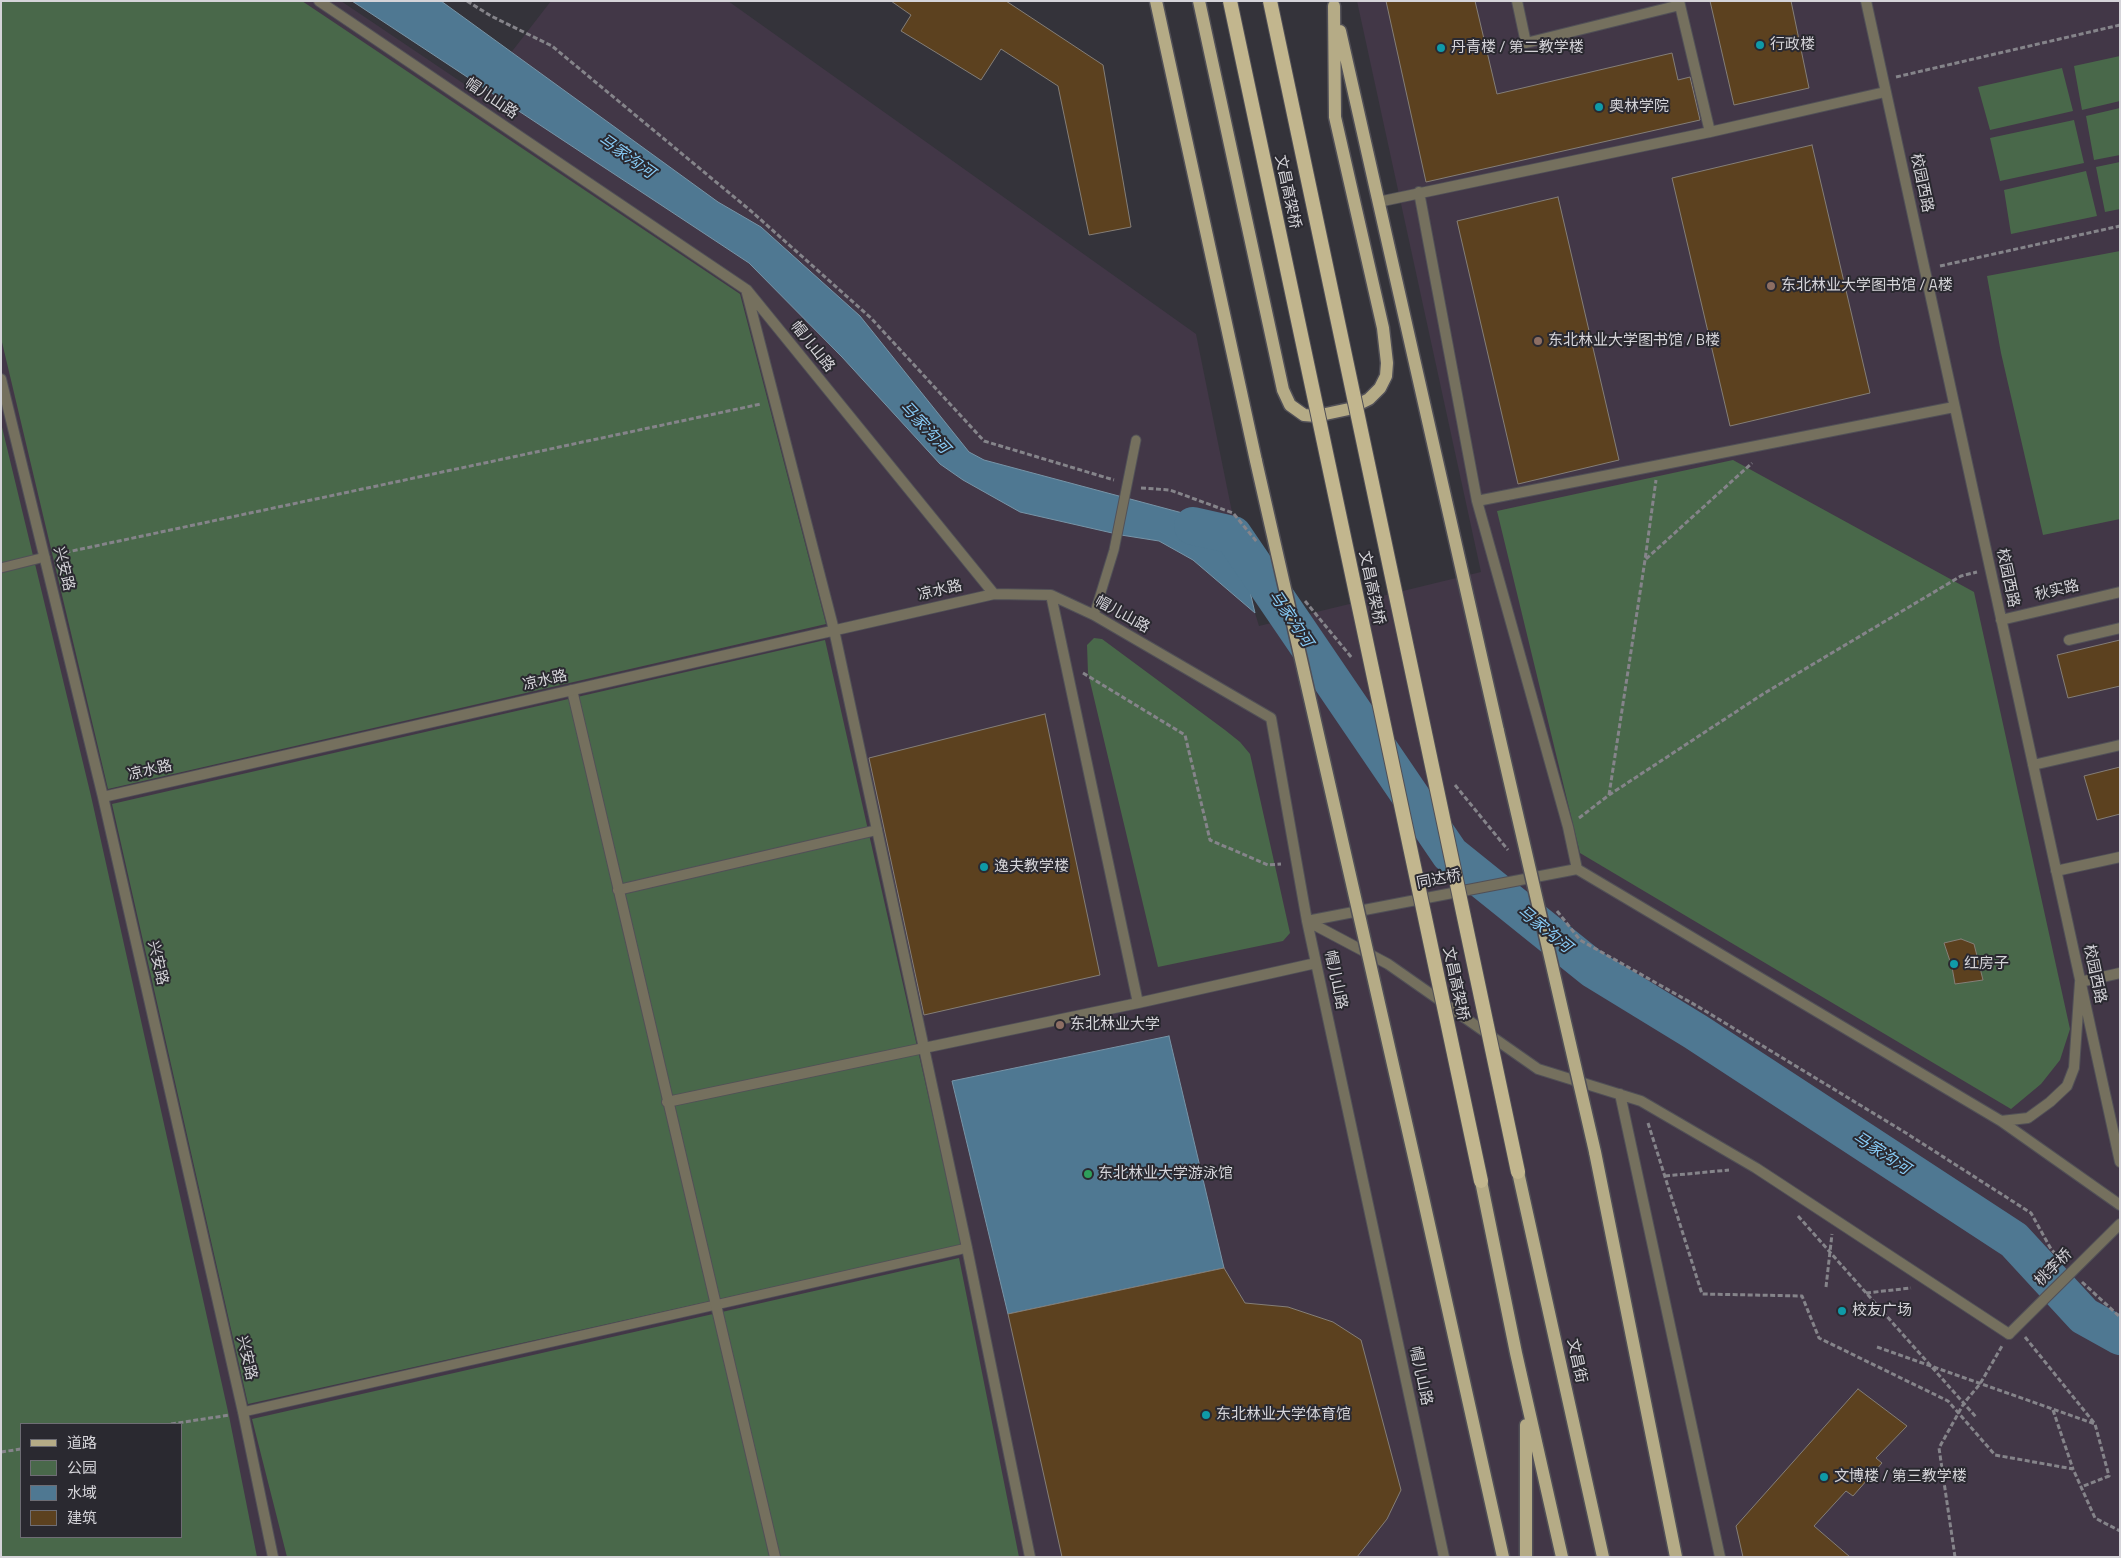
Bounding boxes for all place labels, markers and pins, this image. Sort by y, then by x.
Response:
place label: 行政楼 [1770,36,1815,54]
place label: 丹青楼 / 第二教学楼 [1451,39,1584,57]
marker: 行政楼 [1754,39,1766,51]
marker: 丹青楼 / 第二教学楼 [1435,42,1447,54]
place label: 奥林学院 [1609,98,1669,116]
marker: 奥林学院 [1593,101,1605,113]
place label: 东北林业大学图书馆 / A楼 [1781,277,1953,295]
marker: 东北林业大学图书馆 / A楼 [1765,280,1777,292]
place label: 东北林业大学图书馆 / B楼 [1548,332,1720,350]
marker: 东北林业大学图书馆 / B楼 [1532,335,1544,347]
place label: 逸夫教学楼 [994,858,1069,876]
marker: 逸夫教学楼 [978,861,990,873]
place label: 红房子 [1964,955,2009,973]
marker: 红房子 [1948,958,1960,970]
place label: 东北林业大学 [1070,1016,1160,1034]
marker: 东北林业大学 [1054,1019,1066,1031]
place label: 东北林业大学游泳馆 [1098,1165,1233,1183]
marker: 东北林业大学游泳馆 [1082,1168,1094,1180]
place label: 校友广场 [1852,1302,1912,1320]
marker: 校友广场 [1836,1305,1848,1317]
place label: 东北林业大学体育馆 [1216,1406,1351,1424]
marker: 东北林业大学体育馆 [1200,1409,1212,1421]
place label: 文博楼 / 第三教学楼 [1834,1468,1967,1486]
marker: 文博楼 / 第三教学楼 [1818,1471,1830,1483]

